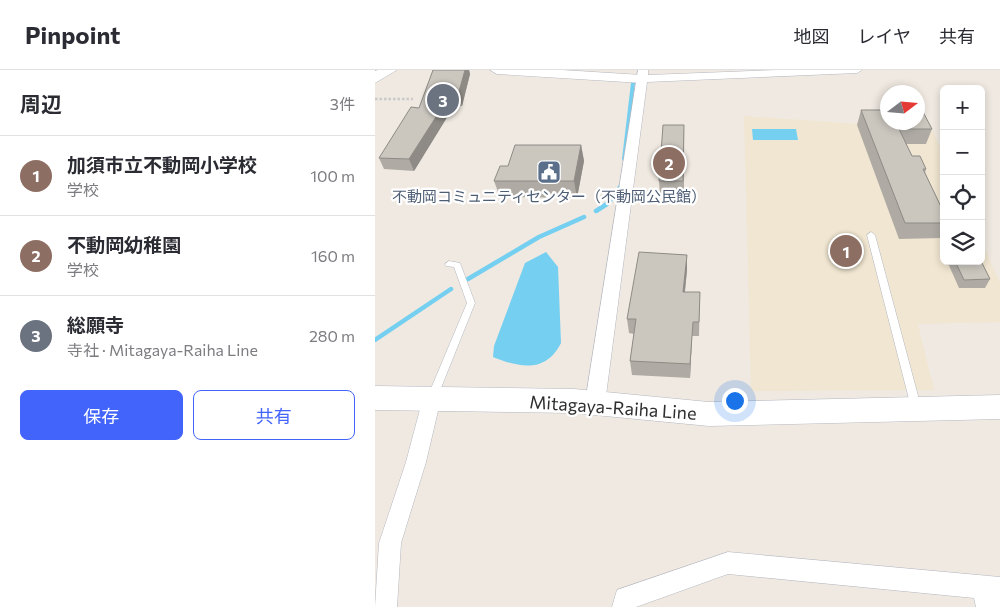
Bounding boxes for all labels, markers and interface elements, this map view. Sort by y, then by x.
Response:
text: Pinpoint [25,20,120,49]
text: 地図 [794,25,830,47]
text: レイヤ [858,25,911,47]
text: 共有 [939,25,975,47]
pin: 3 [427,81,459,119]
north arrow [880,85,925,130]
map controls [940,85,985,265]
button: + [940,85,985,130]
text: 周辺 [20,91,62,116]
text: 3件 [330,94,355,113]
button: − [940,130,985,175]
pin: 2 [653,144,685,182]
text: 加須市立不動岡小学校 [67,153,257,176]
public building icon: 不動岡コミュニティセンター（不動岡公民館） [536,159,562,185]
text: 1 [32,166,40,185]
text: 100 m [310,166,355,185]
button: locate [940,175,985,220]
text: 学校 [67,180,99,199]
place label: 不動岡コミュニティセンター（不動岡公民館） [392,187,706,205]
button: layers [940,220,985,265]
pin: 1 [830,232,862,270]
text: 不動岡幼稚園 [67,233,181,256]
text: 2 [31,246,41,265]
text: 160 m [311,246,355,265]
text: 学校 [67,260,99,279]
text: 総願寺 [67,313,124,336]
text: 3 [31,326,41,345]
text: 280 m [309,326,355,345]
text: 寺社 · Mitagaya-Raiha Line [67,340,258,359]
your location [722,388,748,414]
button: 保存 [20,390,183,440]
button: 共有 [193,390,355,440]
street label: Mitagaya-Raiha Line [529,390,697,424]

